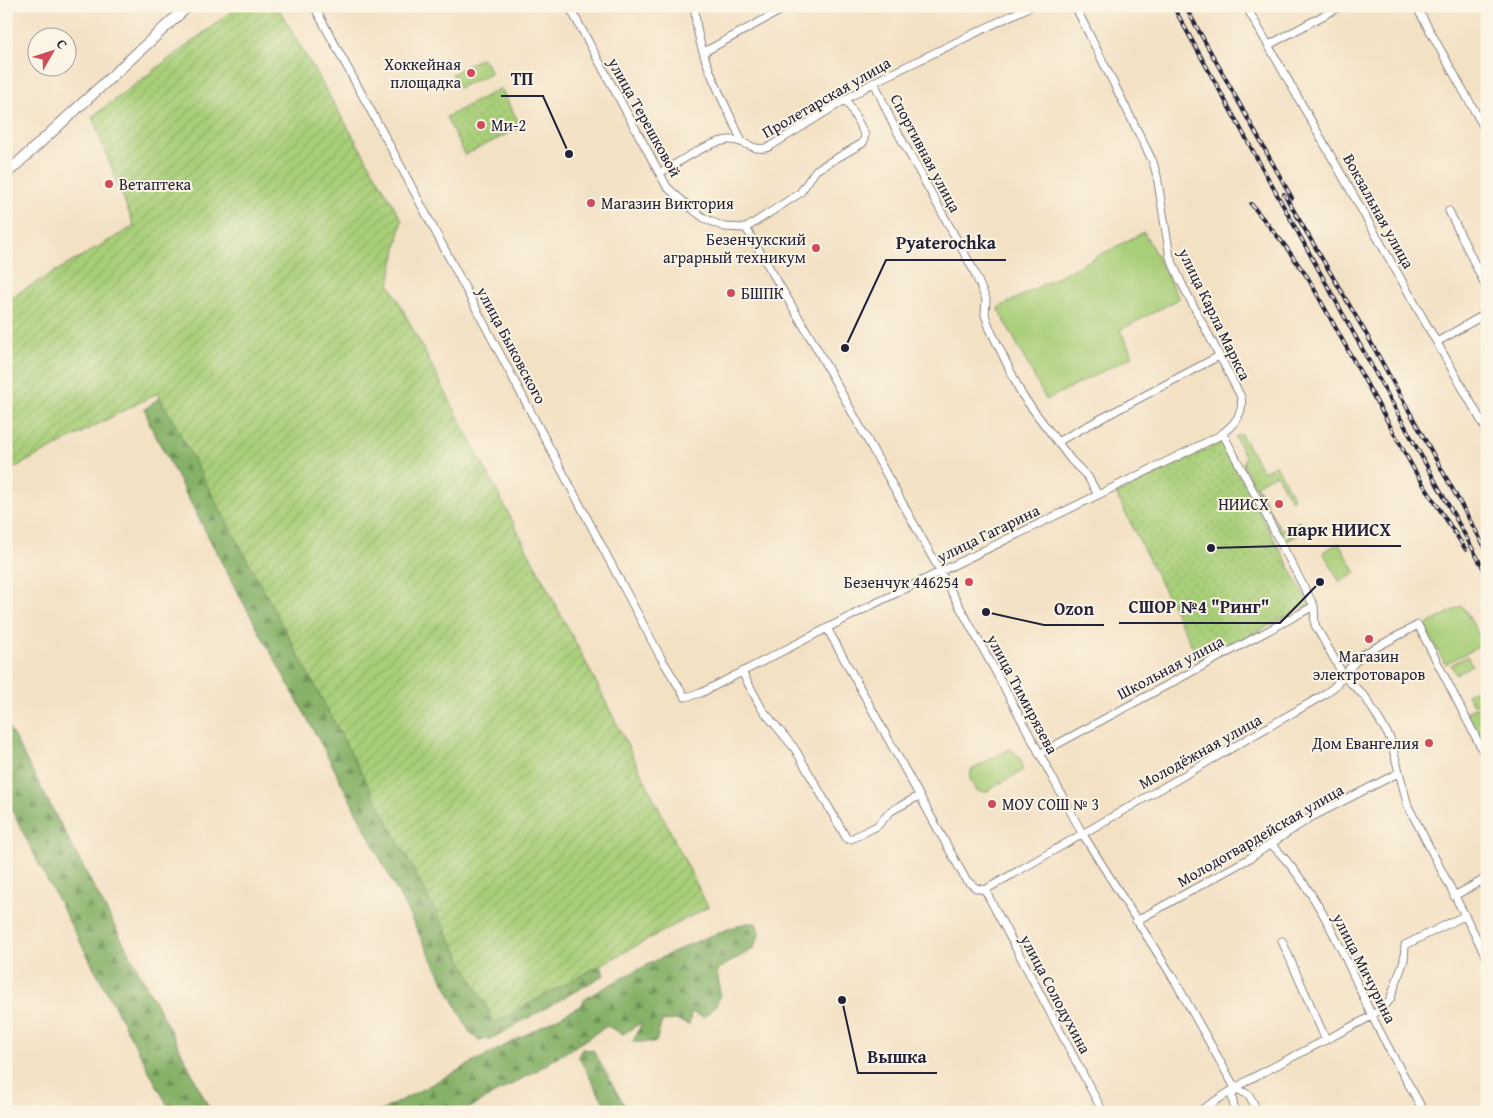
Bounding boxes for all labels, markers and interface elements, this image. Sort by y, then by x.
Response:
north arrow [28,28,78,78]
text: С [52,34,72,53]
street label: Пролетарская улица [757,50,895,144]
place label: Хоккейная площадка [384,52,461,94]
street label: улица Терешковой [602,52,688,182]
callout: ТП [501,63,543,96]
text: ТП [511,65,533,92]
marker: Хоккейная площадка [465,67,477,79]
street label: Спортивная улица [885,89,968,217]
place label: Ми-2 [491,113,526,137]
marker: Ми-2 [475,119,487,131]
street label: Вокзальная улица [1337,149,1421,273]
place label: Ветаптека [119,172,192,196]
marker: Ветаптека [103,178,115,190]
place label: Магазин Виктория [601,191,734,215]
marker: Магазин Виктория [585,197,597,209]
place label: Безенчукский аграрный техникум [663,227,806,269]
callout: Pyaterochka [886,227,1006,260]
text: Pyaterochka [896,229,997,256]
marker: Безенчукский аграрный техникум [810,242,822,254]
street label: улица Карла Маркса [1172,243,1258,385]
street label: улица Быковского [470,281,553,408]
place label: БШПК [741,281,784,305]
marker: БШПК [725,287,737,299]
place label: НИИСХ [1218,492,1269,516]
street label: улица Гагарина [932,498,1044,569]
marker: НИИСХ [1273,498,1285,510]
callout: парк НИИСХ [1277,513,1401,546]
text: парк НИИСХ [1287,516,1391,543]
place label: Безенчук 446254 [844,570,959,594]
marker: Безенчук 446254 [963,576,975,588]
callout: СШОР №4 "Ринг" [1119,590,1280,623]
callout: Ozon [1044,592,1104,625]
text: СШОР №4 "Ринг" [1129,593,1269,620]
text: Ozon [1054,595,1094,622]
street label: улица Тимирязева [981,629,1065,759]
street label: Школьная улица [1112,629,1228,705]
marker: Магазин электротоваров [1363,633,1375,645]
place label: Магазин электротоваров [1313,644,1426,686]
street label: Молодёжная улица [1134,707,1266,795]
place label: Дом Евангелия [1311,731,1419,755]
marker: Дом Евангелия [1423,737,1435,749]
street label: Молодогвардейская улица [1172,777,1348,893]
place label: МОУ СОШ № 3 [1002,792,1099,816]
marker: МОУ СОШ № 3 [986,798,998,810]
street label: улица Мичурина [1326,908,1403,1027]
street label: улица Солодухина [1014,929,1098,1058]
callout: Вышка [858,1040,937,1073]
text: Вышка [867,1043,927,1070]

